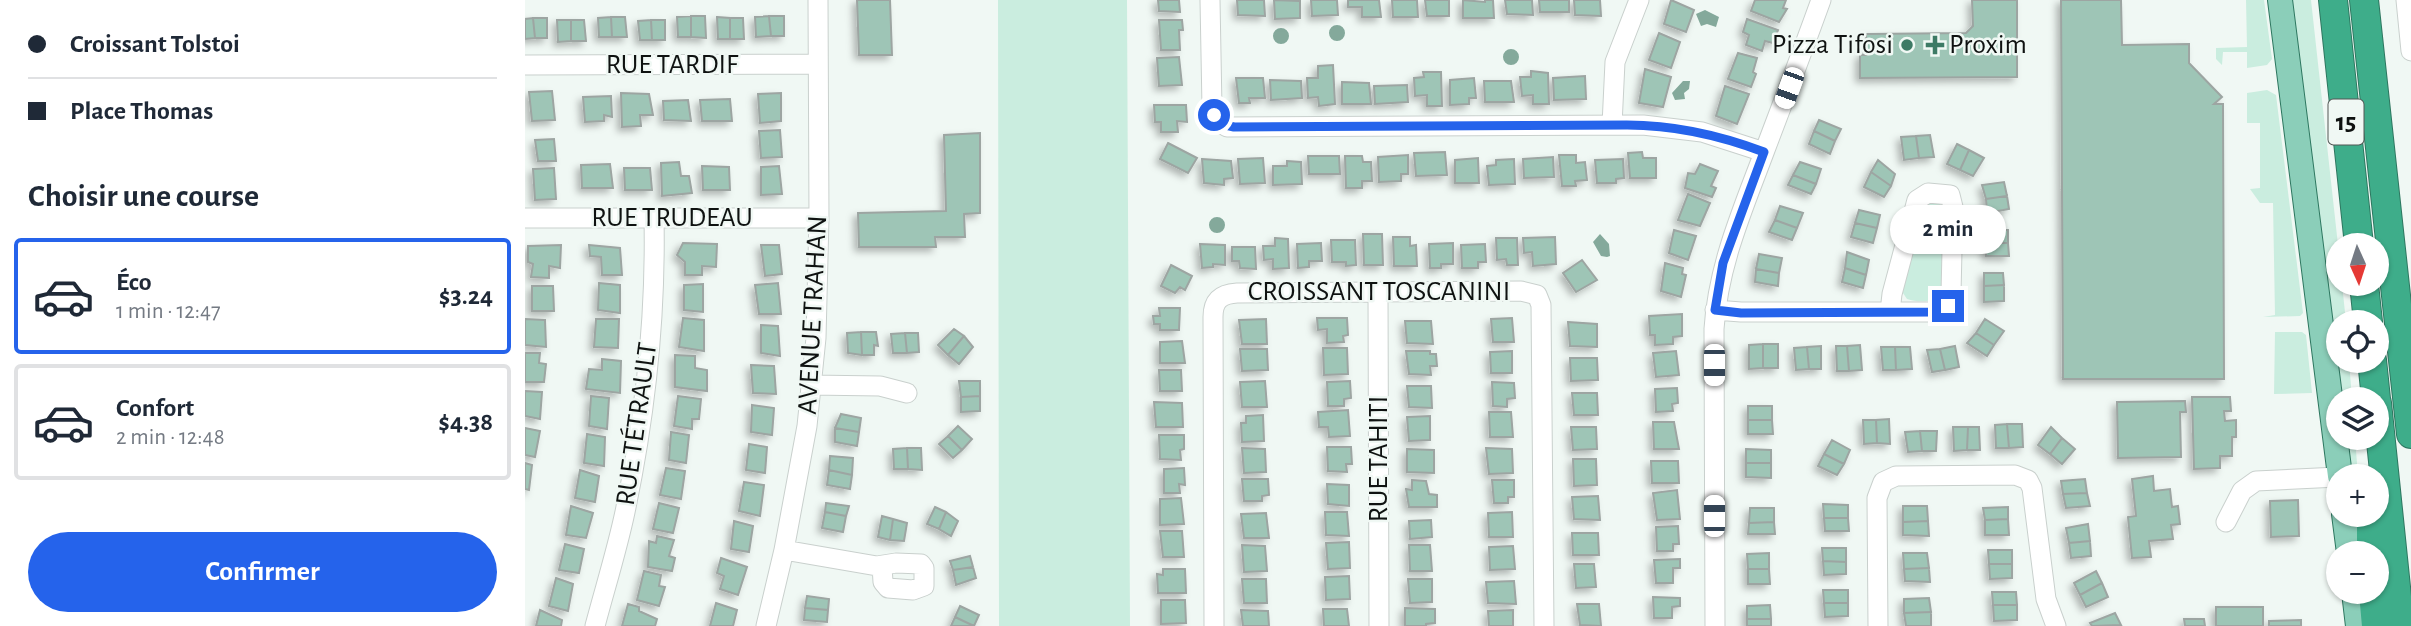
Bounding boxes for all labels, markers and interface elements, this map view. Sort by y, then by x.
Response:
text: Croissant Tolstoi [70,31,240,57]
place label: Pizza Tifosi [1772,31,1893,59]
place label: Proxim [1949,31,2027,59]
marker: Pizza Tifosi [1899,37,1915,53]
marker: Proxim [1927,37,1943,53]
street label: RUE TARDIF [606,51,739,79]
car [1772,65,1807,111]
text: Place Thomas [70,98,213,124]
route start [1198,99,1230,131]
road number: 15 [2329,99,2364,144]
text: Choisir une course [28,180,259,212]
street label: RUE TRUDEAU [591,204,753,232]
callout: 2 min [1890,204,2006,254]
street label: AVENUE TRAHAN [794,215,832,415]
text: 2 min [1922,218,1974,241]
north arrow [2326,233,2389,296]
map controls [2326,233,2389,604]
icon: car [32,265,95,328]
text: Éco [116,269,152,295]
street label: CROISSANT TOSCANINI [1248,278,1510,306]
text: $3.24 [439,283,493,309]
route end [1932,290,1964,322]
text: 1 min · 12:47 [116,300,221,323]
button: locate [2326,310,2389,373]
street label: RUE TÉTRAULT [609,340,662,507]
car [1704,344,1725,386]
button: layers [2326,387,2389,450]
icon: car [32,391,95,454]
text: Confort [116,395,194,421]
street label: RUE TAHITI [1365,396,1393,522]
text: $4.38 [438,409,493,435]
text: 2 min · 12:48 [116,426,225,449]
button: + [2326,464,2389,527]
car [1704,495,1725,537]
button: Confirmer [28,532,497,612]
button: − [2326,541,2389,604]

